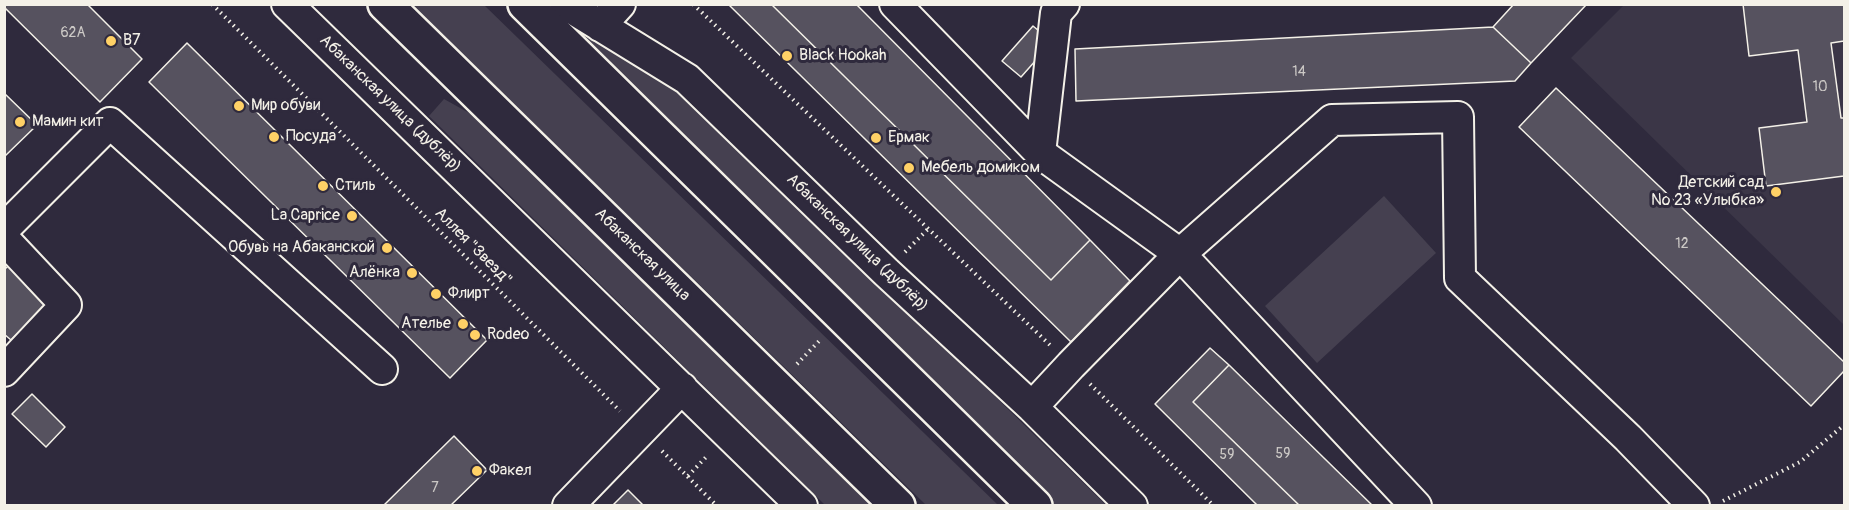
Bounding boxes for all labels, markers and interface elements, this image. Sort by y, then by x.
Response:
house number: 62А [60,25,86,41]
place label: В7 [123,31,141,51]
street label: Абаканская улица (дублёр) [315,31,465,177]
marker: В7 [104,34,118,48]
place label: Black Hookah [799,46,887,66]
marker: Black Hookah [780,49,794,63]
house number: 14 [1292,64,1306,80]
house number: 10 [1812,79,1828,95]
place label: Мир обуви [251,96,320,116]
marker: Мир обуви [232,99,246,113]
place label: Мамин кит [32,112,103,132]
marker: Мамин кит [13,115,27,129]
place label: Посуда [286,127,336,147]
place label: Ермак [888,128,930,148]
marker: Посуда [267,130,281,144]
marker: Ермак [869,131,883,145]
place label: Мебель домиком [921,158,1040,178]
marker: Мебель домиком [902,161,916,175]
street label: Абаканская улица (дублёр) [782,170,932,316]
place label: Детский сад № 23 «Улыбка» [1651,173,1764,211]
place label: Стиль [335,176,376,196]
marker: Стиль [316,179,330,193]
marker: Детский сад № 23 «Улыбка» [1769,185,1783,199]
street label: Аллея "Звезд" [430,204,516,290]
street label: Абаканская улица [590,205,694,305]
place label: La Caprice [271,206,340,226]
marker: La Caprice [345,209,359,223]
house number: 12 [1675,236,1689,252]
place label: Обувь на Абаканской [228,238,375,258]
marker: Обувь на Абаканской [380,241,394,255]
place label: Алёнка [349,263,400,283]
marker: Алёнка [405,266,419,280]
place label: Флирт [448,284,490,304]
marker: Флирт [429,287,443,301]
place label: Ателье [401,314,451,334]
marker: Ателье [456,317,470,331]
place label: Rodeo [487,325,529,345]
marker: Rodeo [468,328,482,342]
house number: 59 [1276,446,1290,462]
house number: 59 [1220,447,1234,463]
place label: Факел [489,461,532,481]
marker: Факел [470,464,484,478]
house number: 7 [431,480,439,496]

